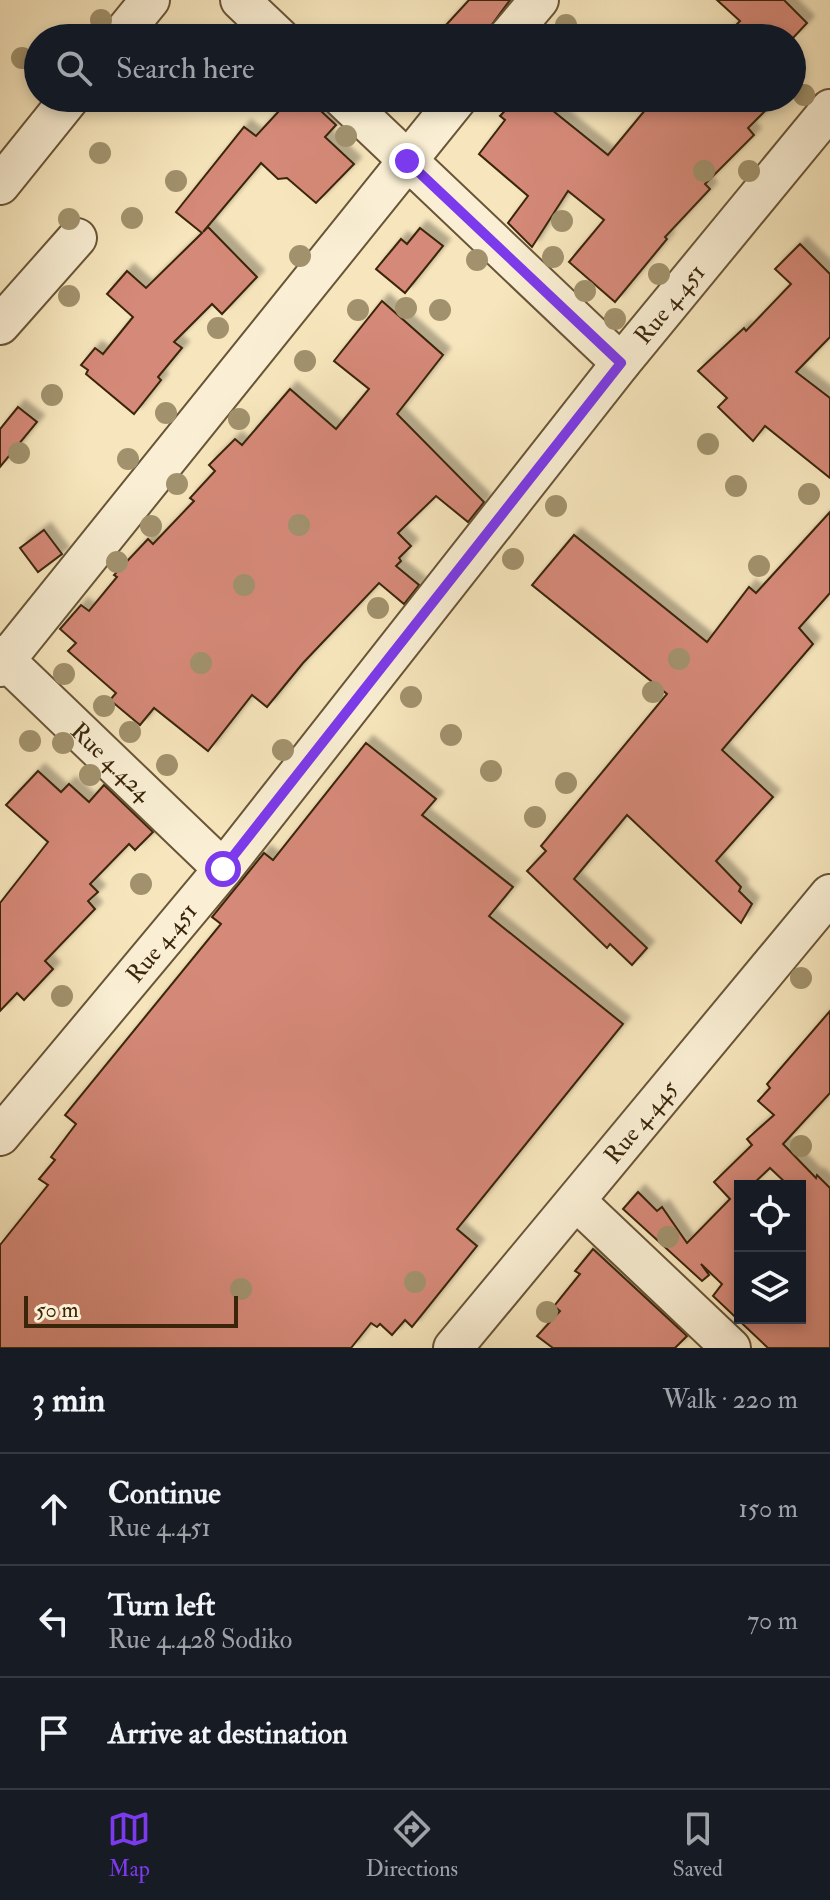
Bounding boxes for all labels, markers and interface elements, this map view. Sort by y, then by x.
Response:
search box [24,24,806,112]
icon: search [52,46,96,90]
text: Search here [116,50,255,87]
route end [389,143,425,179]
street label: Rue 4.451 [627,258,712,351]
street label: Rue 4.424 [64,715,159,809]
route start [205,851,241,887]
street label: Rue 4.451 [119,896,204,989]
street label: Rue 4.445 [597,1073,685,1170]
map controls [734,1180,806,1324]
button: locate [734,1180,806,1252]
button: layers [734,1252,806,1324]
scale bar [24,1292,238,1328]
text: 50 m [36,1296,78,1324]
text: 3 min [32,1379,105,1422]
text: Walk · 220 m [663,1384,798,1416]
text: Continue [108,1475,221,1512]
icon: ahead [32,1487,76,1531]
text: 150 m [739,1493,798,1525]
text: Rue 4.451 [108,1512,211,1544]
text: Turn left [108,1587,215,1624]
icon: left [32,1599,76,1643]
text: 70 m [747,1605,798,1637]
text: Rue 4.428 Sodiko [108,1624,292,1656]
icon: arrive [32,1711,76,1755]
text: Arrive at destination [108,1715,348,1752]
tab: Map [107,1807,151,1883]
tab: Directions [366,1807,458,1883]
tab: Saved [673,1807,723,1883]

